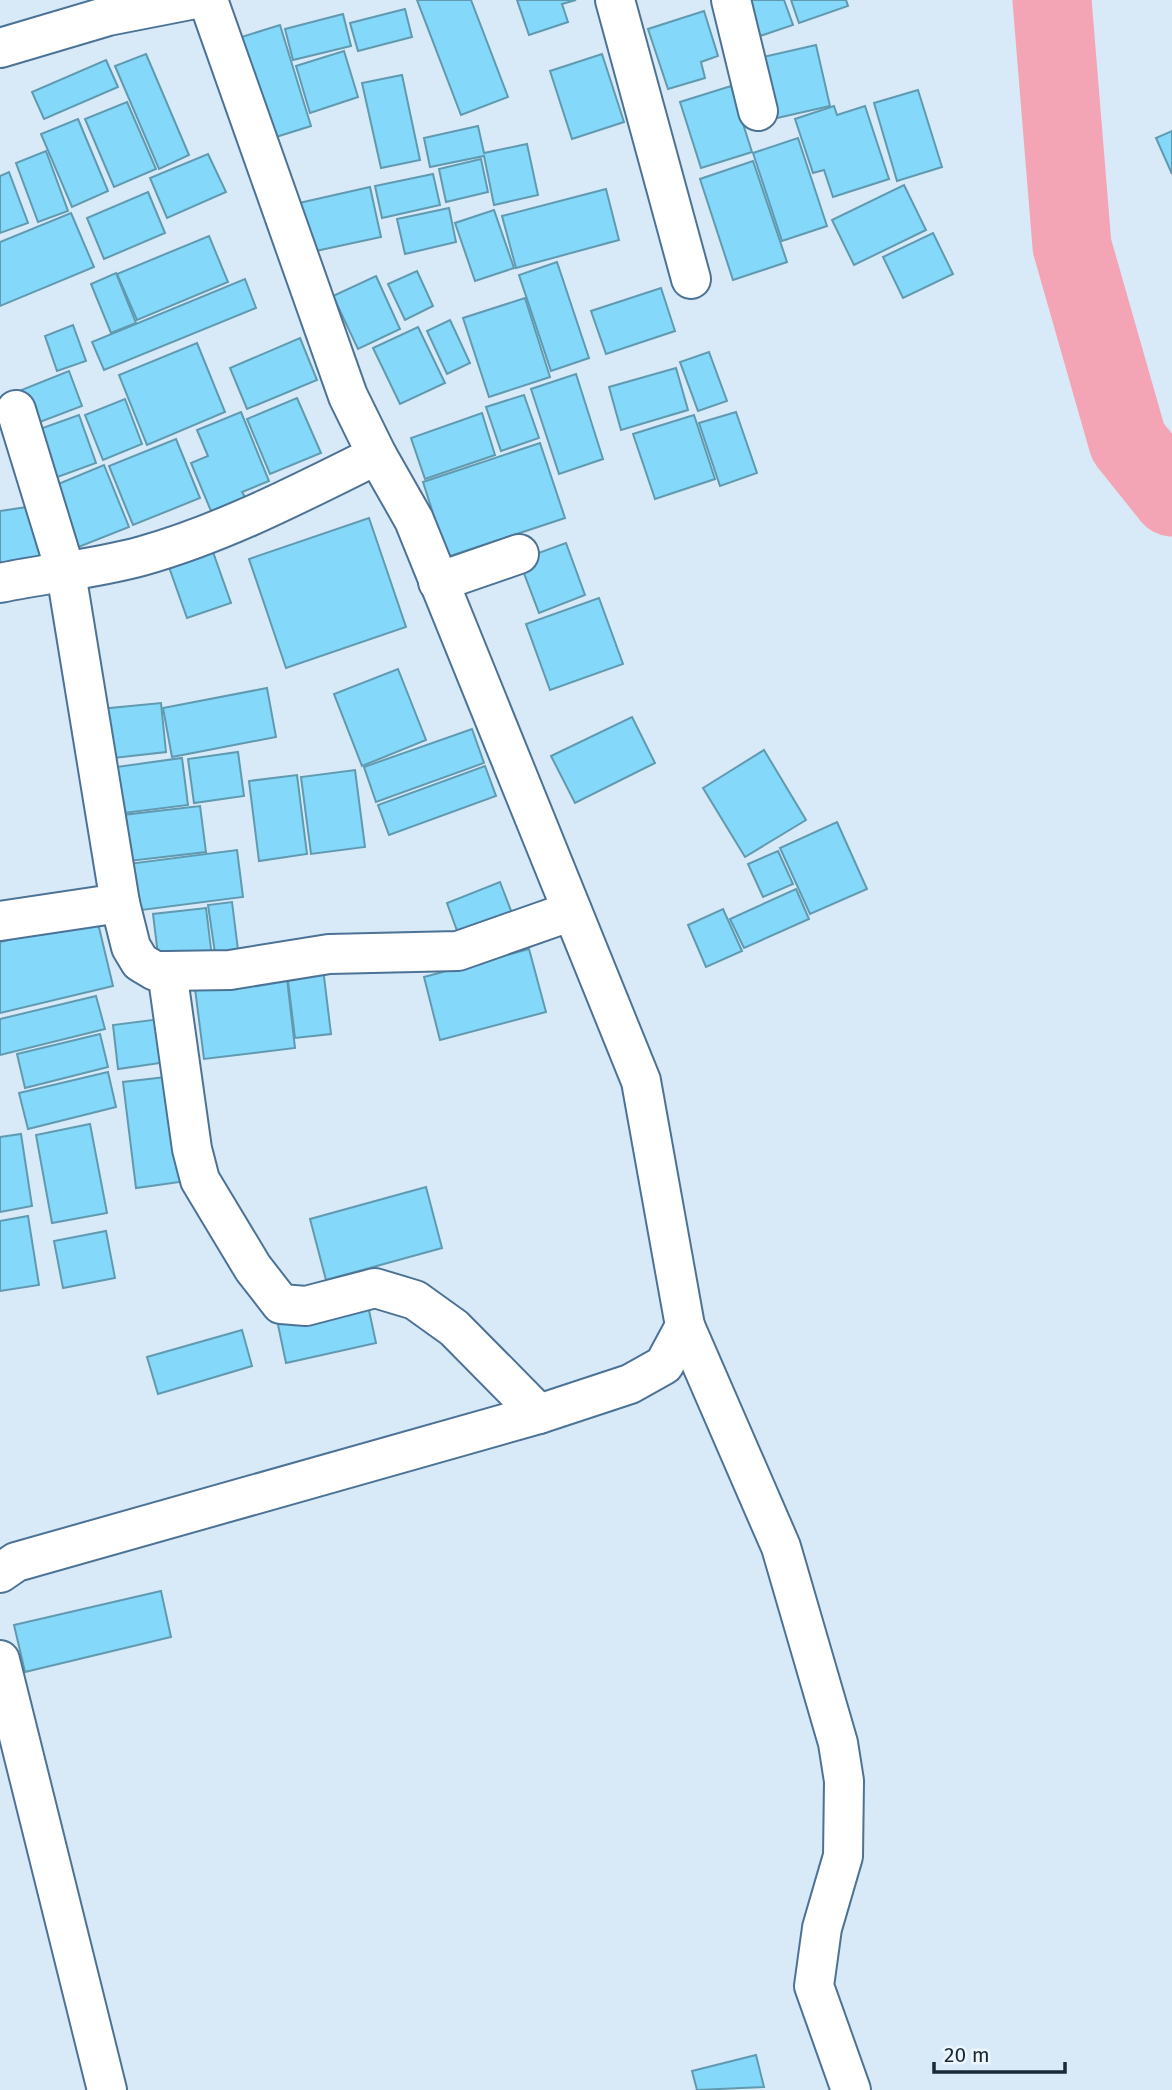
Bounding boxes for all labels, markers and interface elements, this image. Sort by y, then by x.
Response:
scale bar [934,2030,1065,2074]
text: 20 m [944,2042,990,2068]

